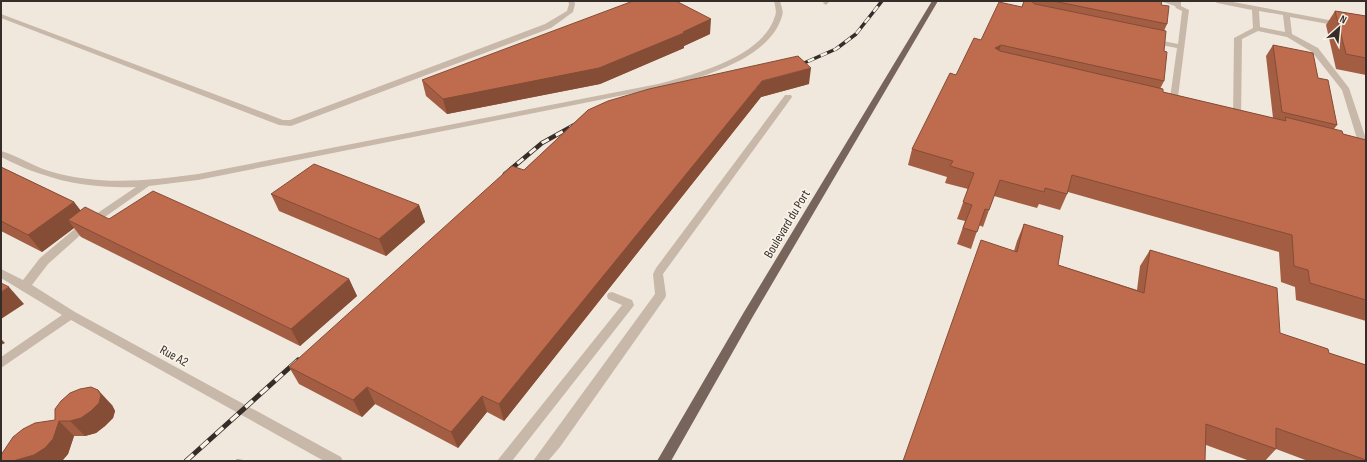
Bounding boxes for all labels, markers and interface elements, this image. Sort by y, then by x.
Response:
north arrow [1319,8,1359,48]
text: N [1338,12,1349,27]
street label: Boulevard du Port [760,187,814,261]
street label: Rue A2 [157,342,191,370]

